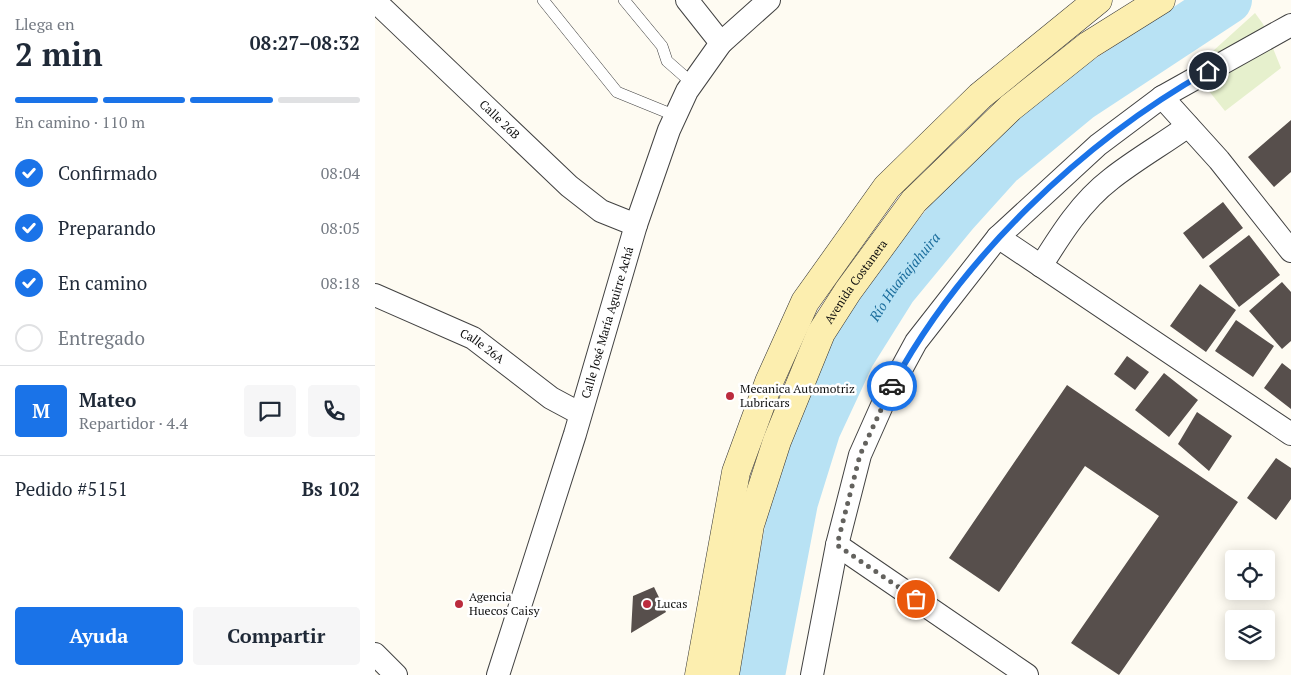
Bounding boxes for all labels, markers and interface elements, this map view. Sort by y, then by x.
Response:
text: Llega en [15,13,75,35]
text: 08:27–08:32 [250,30,360,55]
text: 2 min [15,33,103,75]
pin [1187,50,1229,92]
icon: home [1194,57,1222,85]
street label: Calle 26B [476,97,523,142]
text: En camino · 110 m [15,111,145,133]
icon: check [15,159,43,187]
text: Confirmado [58,160,157,185]
text: 08:04 [321,162,360,184]
icon: check [15,214,43,242]
text: Preparando [58,215,156,240]
text: 08:05 [321,217,360,239]
water label: Río Huañajahuira [864,228,944,326]
street label: Avenida Costanera [821,236,890,326]
street label: Calle José María Aguirre Achá [578,245,636,400]
icon: check [15,269,43,297]
text: En camino [58,270,147,295]
text: 08:18 [321,272,360,294]
text: Entregado [58,325,145,350]
street label: Calle 26A [458,325,508,367]
courier [867,361,917,411]
icon: car [878,372,906,400]
place label: Mecanica Automotriz Lubricars [740,381,855,410]
button: chat [244,385,296,437]
button: phone [308,385,360,437]
text: Mateo [79,387,136,412]
marker: Mecanica Automotriz Lubricars [724,390,736,402]
text: M [32,398,50,423]
text: Repartidor · 4.4 [79,412,188,434]
text: Pedido #5151 [15,476,128,501]
text: Bs 102 [302,476,360,501]
map controls [1225,550,1275,660]
button: locate [1225,550,1275,600]
pin [895,578,937,620]
icon: bag [902,585,930,613]
place label: Agencia Huecos Caisy [469,589,540,618]
place label: Lucas [657,596,687,611]
marker: Agencia Huecos Caisy [453,598,465,610]
marker: Lucas [641,598,653,610]
button: Ayuda [15,607,183,665]
button: Compartir [193,607,360,665]
button: layers [1225,610,1275,660]

